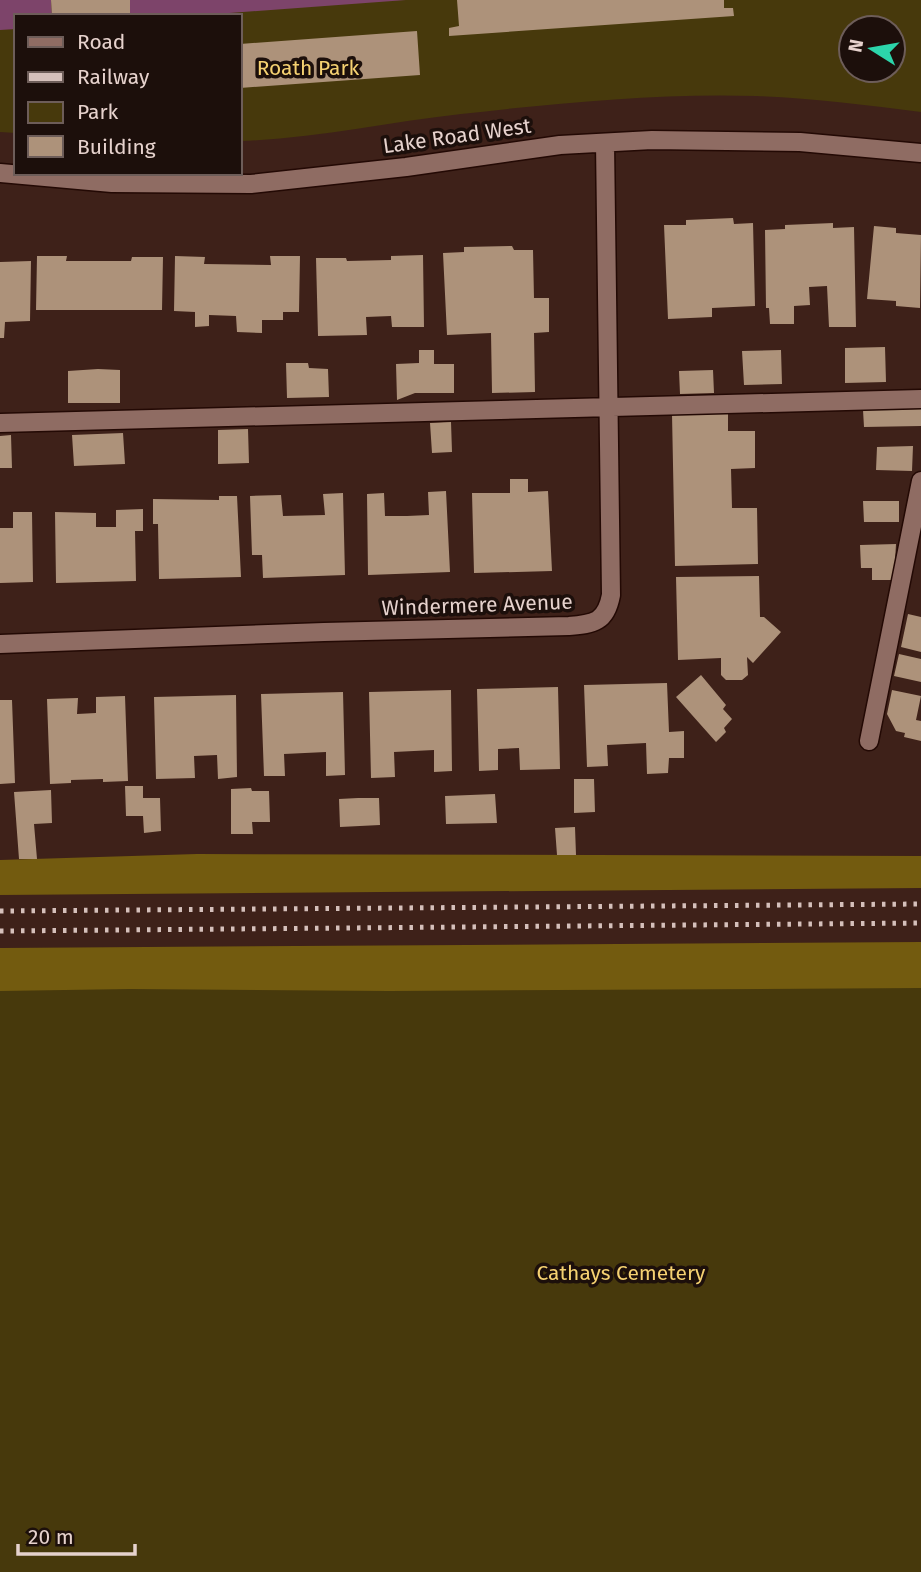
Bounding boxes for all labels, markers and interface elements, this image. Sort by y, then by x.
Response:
legend [14,14,242,175]
north arrow [837,14,907,84]
text: Road [77,29,125,55]
text: N [843,37,868,54]
park label: Roath Park [257,55,360,81]
text: Railway [77,64,150,90]
text: Park [77,99,119,125]
street label: Lake Road West [381,113,533,159]
text: Building [77,134,156,160]
street label: Windermere Avenue [381,589,573,621]
park label: Cathays Cemetery [537,1260,706,1286]
scale bar [18,1512,135,1556]
text: 20 m [28,1524,74,1550]

